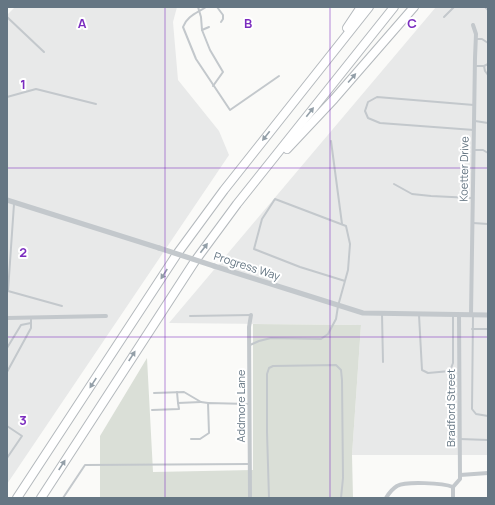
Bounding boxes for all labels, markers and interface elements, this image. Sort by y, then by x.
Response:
text: A [78,14,87,32]
text: B [244,14,252,32]
text: C [407,14,417,32]
one-way arrow [348,73,357,84]
text: 1 [20,75,26,93]
one-way arrow [306,107,314,118]
one-way arrow [262,130,271,141]
street label: Koetter Drive [455,136,472,202]
one-way arrow [200,242,209,253]
text: 2 [19,243,27,261]
street label: Progress Way [212,248,282,283]
one-way arrow [160,268,167,280]
one-way arrow [128,351,136,361]
street label: Addmore Lane [233,369,248,442]
street label: Bradford Street [443,369,458,447]
one-way arrow [89,377,96,388]
text: 3 [19,411,27,429]
one-way arrow [58,460,66,470]

